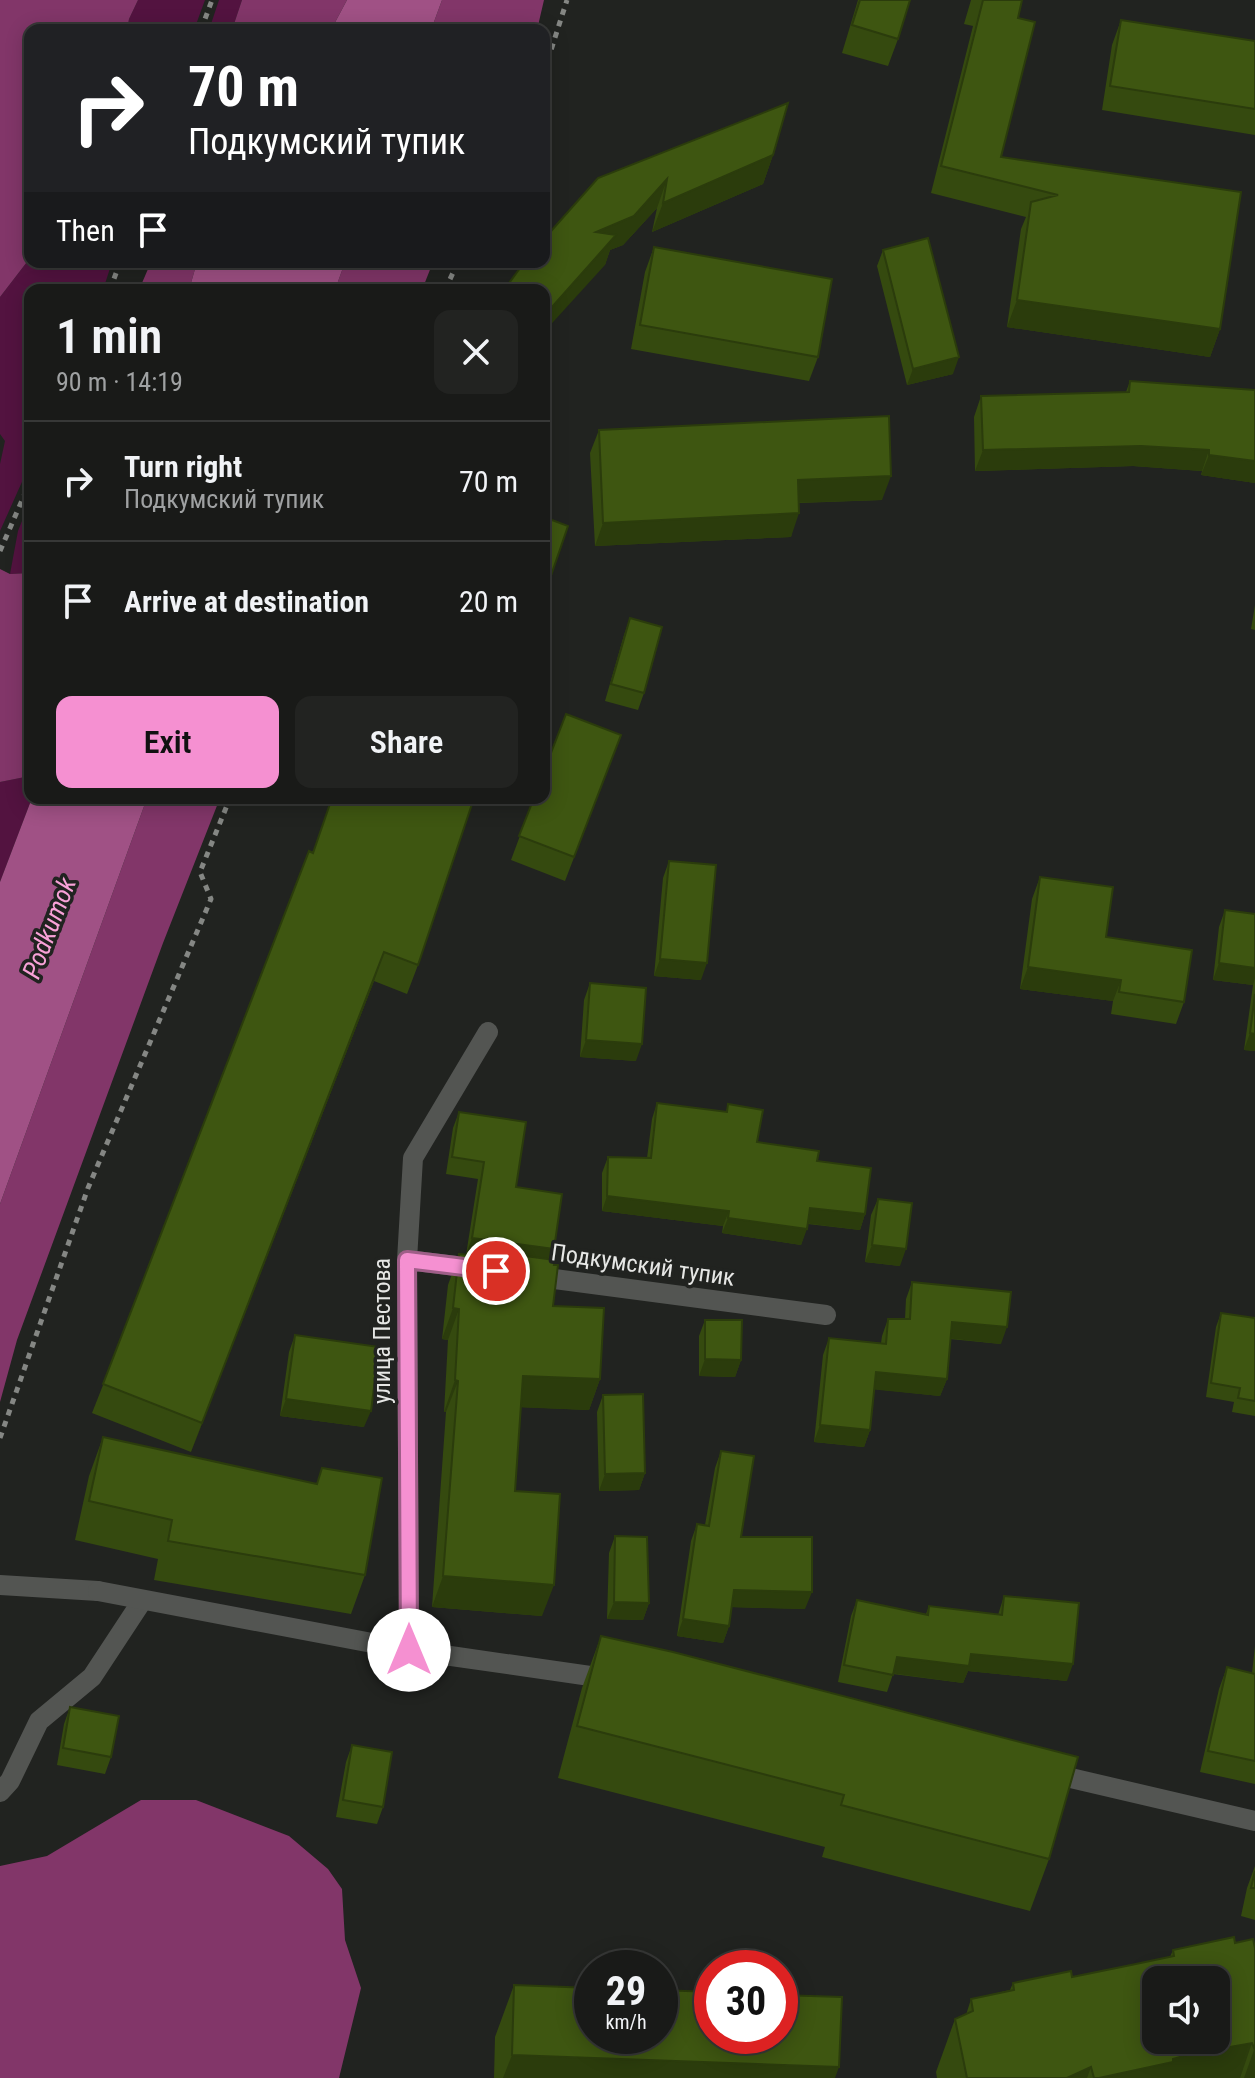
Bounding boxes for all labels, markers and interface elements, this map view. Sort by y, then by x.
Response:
text: 70 m [188,54,299,120]
icon: right [56,56,160,160]
text: Подкумский тупик [188,121,465,163]
icon: arrive [131,208,175,252]
text: Then [56,213,115,248]
text: 1 min [56,308,162,365]
button: close [434,310,518,394]
text: 90 m · 14:19 [56,367,183,397]
text: Turn right [124,449,242,484]
icon: right [56,459,100,503]
text: 70 m [459,464,518,499]
text: Подкумский тупик [124,484,324,514]
icon: arrive [56,579,100,623]
text: Arrive at destination [124,584,369,619]
text: 20 m [459,584,518,619]
button: Exit [56,696,279,788]
button: Share [295,696,518,788]
water label: Podkumok [16,873,82,983]
pin [462,1237,530,1305]
street label: Подкумский тупик [550,1238,737,1292]
icon: arrive [474,1249,518,1293]
street label: улица Пестова [368,1258,396,1404]
position arrow [367,1608,451,1692]
speed limit sign: 30 [694,1950,798,2054]
map controls [1142,1966,1230,2054]
button: sound [1142,1966,1230,2054]
text: 29 [606,1968,646,2015]
text: km/h [605,2010,647,2034]

